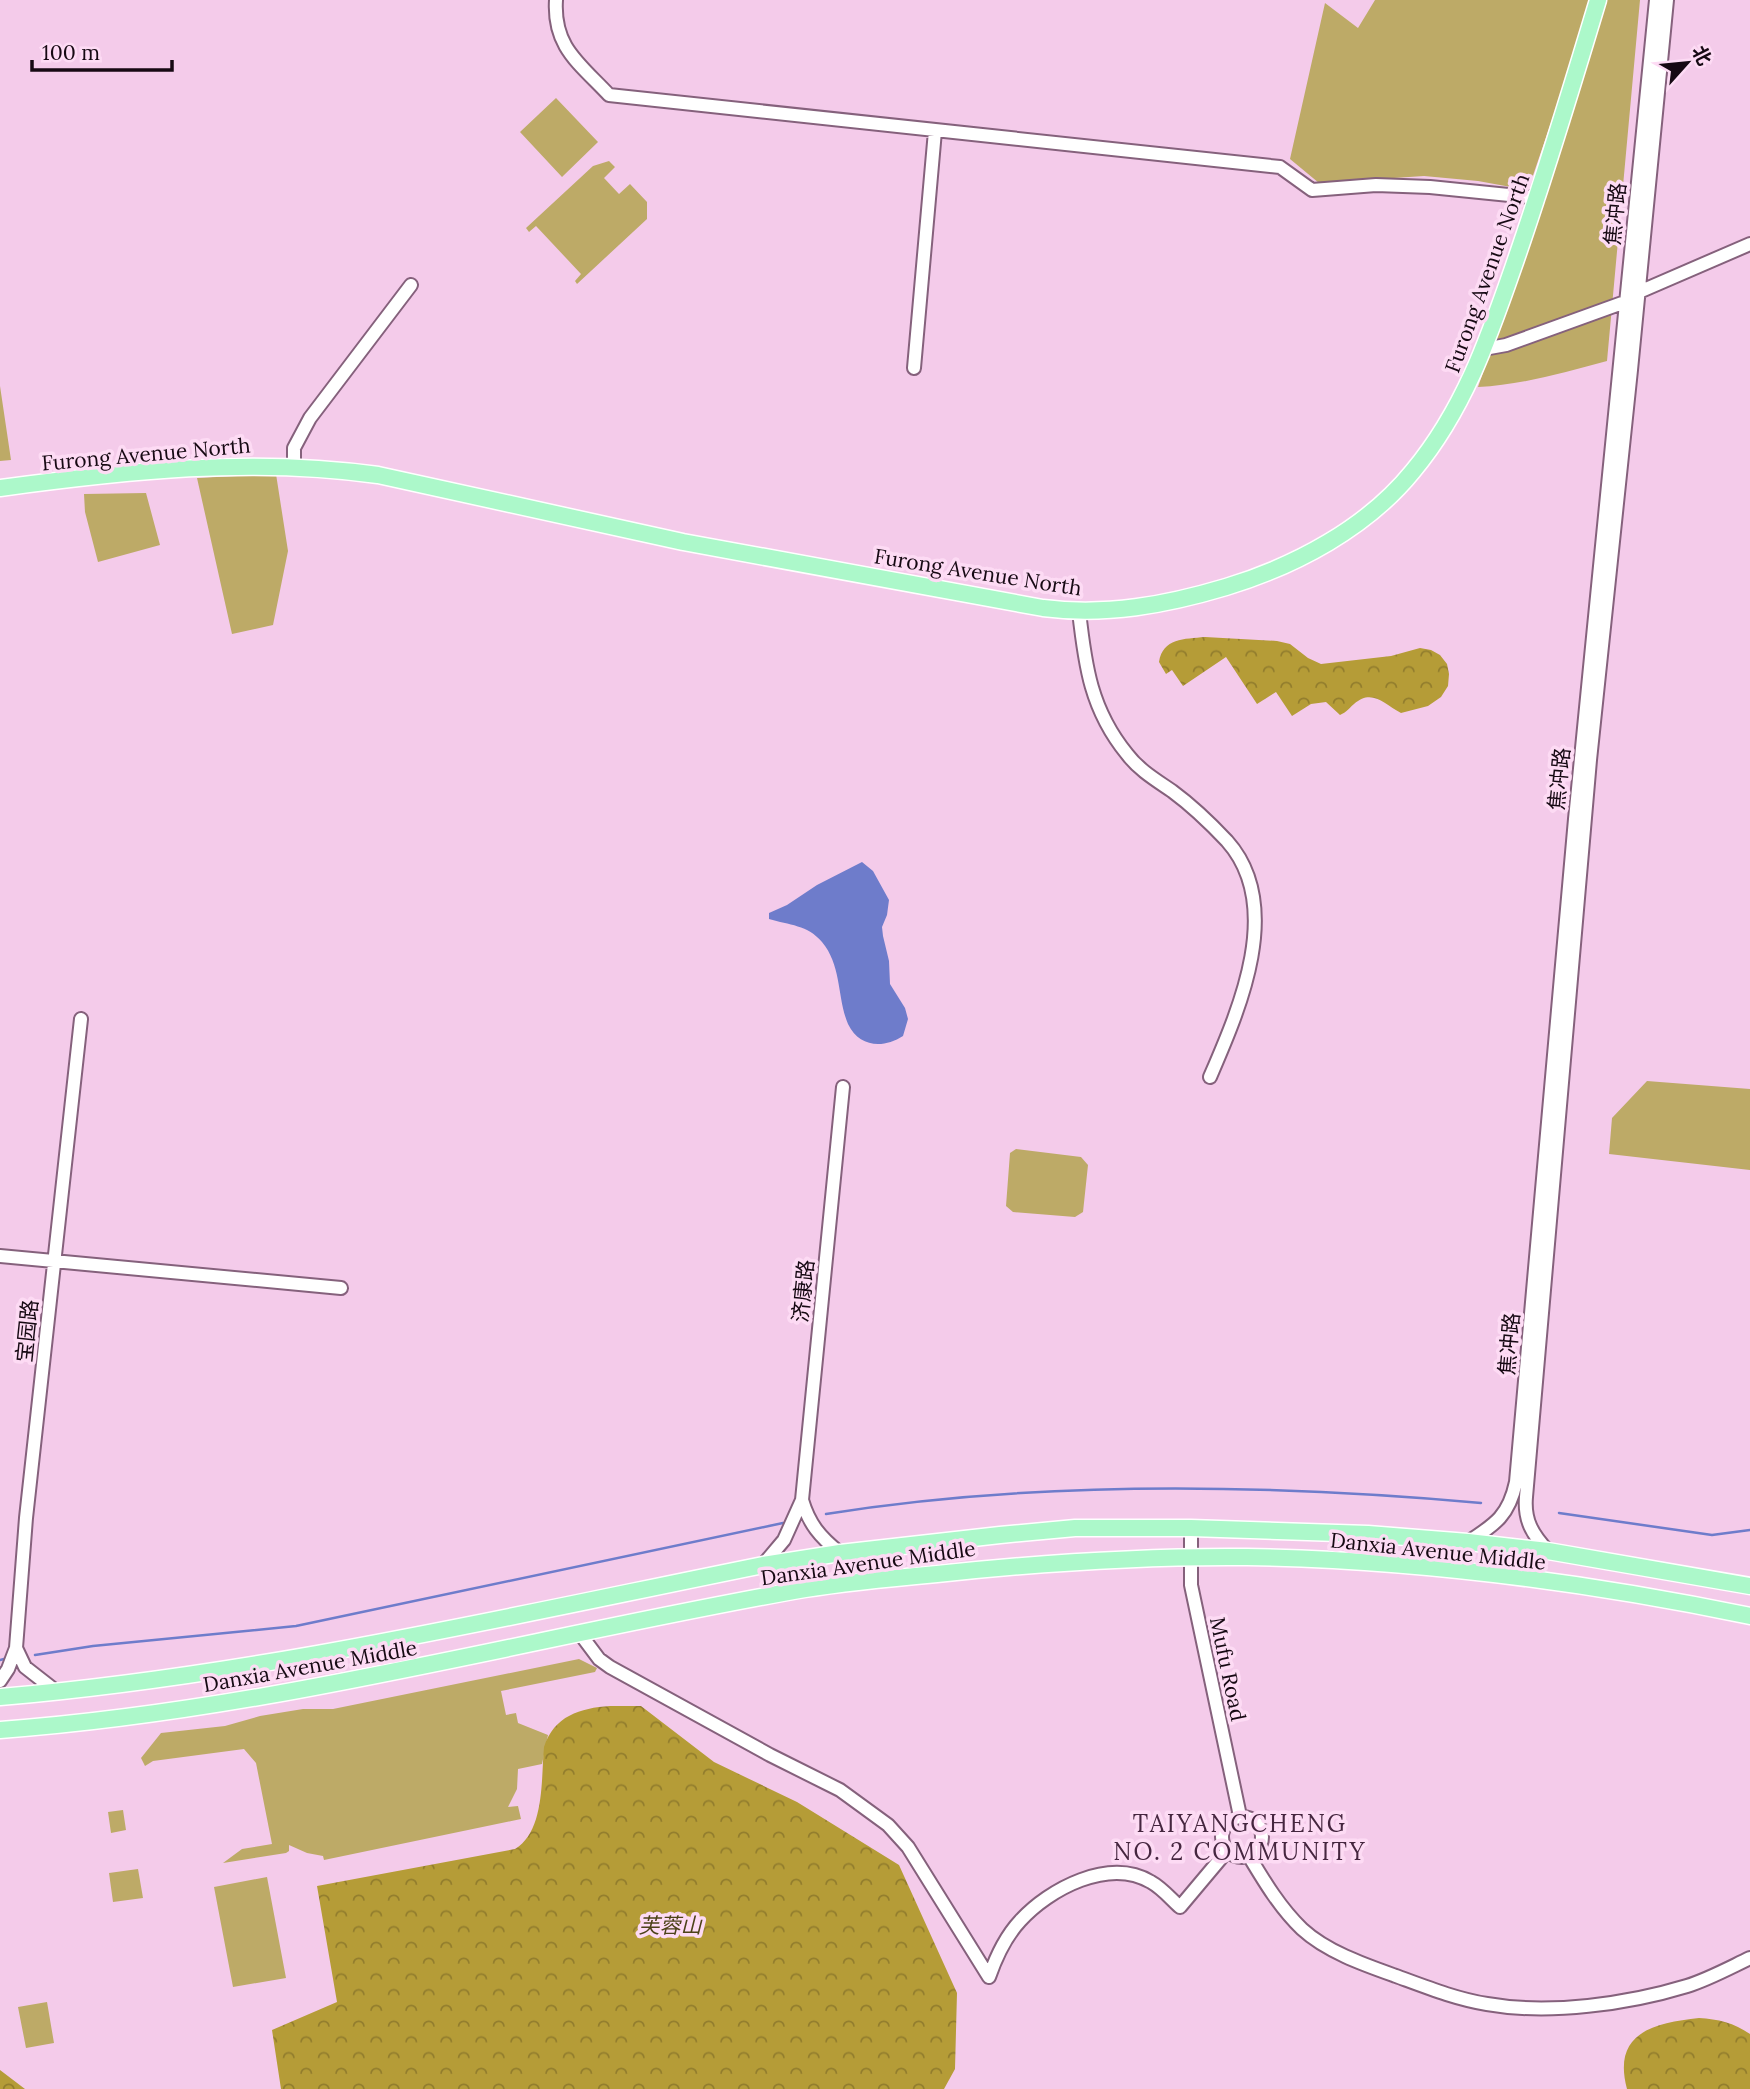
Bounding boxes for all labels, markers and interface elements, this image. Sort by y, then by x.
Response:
scale bar [32,28,172,72]
north arrow [1652,28,1722,98]
text: 100 m [42,39,100,66]
text: 北 [1687,41,1717,69]
street label: Furong Avenue North [1438,170,1536,376]
street label: 焦冲路 [1598,181,1632,247]
street label: Furong Avenue North [40,431,252,477]
street label: Furong Avenue North [872,542,1084,602]
street label: 焦冲路 [1542,746,1576,812]
street label: 济康路 [786,1258,820,1324]
street label: 宝园路 [10,1298,44,1364]
street label: 焦冲路 [1493,1311,1525,1377]
street label: Danxia Avenue Middle [1329,1526,1547,1576]
street label: Danxia Avenue Middle [759,1535,977,1591]
street label: Mufu Road [1204,1614,1252,1724]
street label: Danxia Avenue Middle [201,1634,419,1698]
district label: TAIYANGCHENG NO. 2 COMMUNITY [1113,1808,1367,1867]
park label: 芙蓉山 [639,1912,703,1939]

